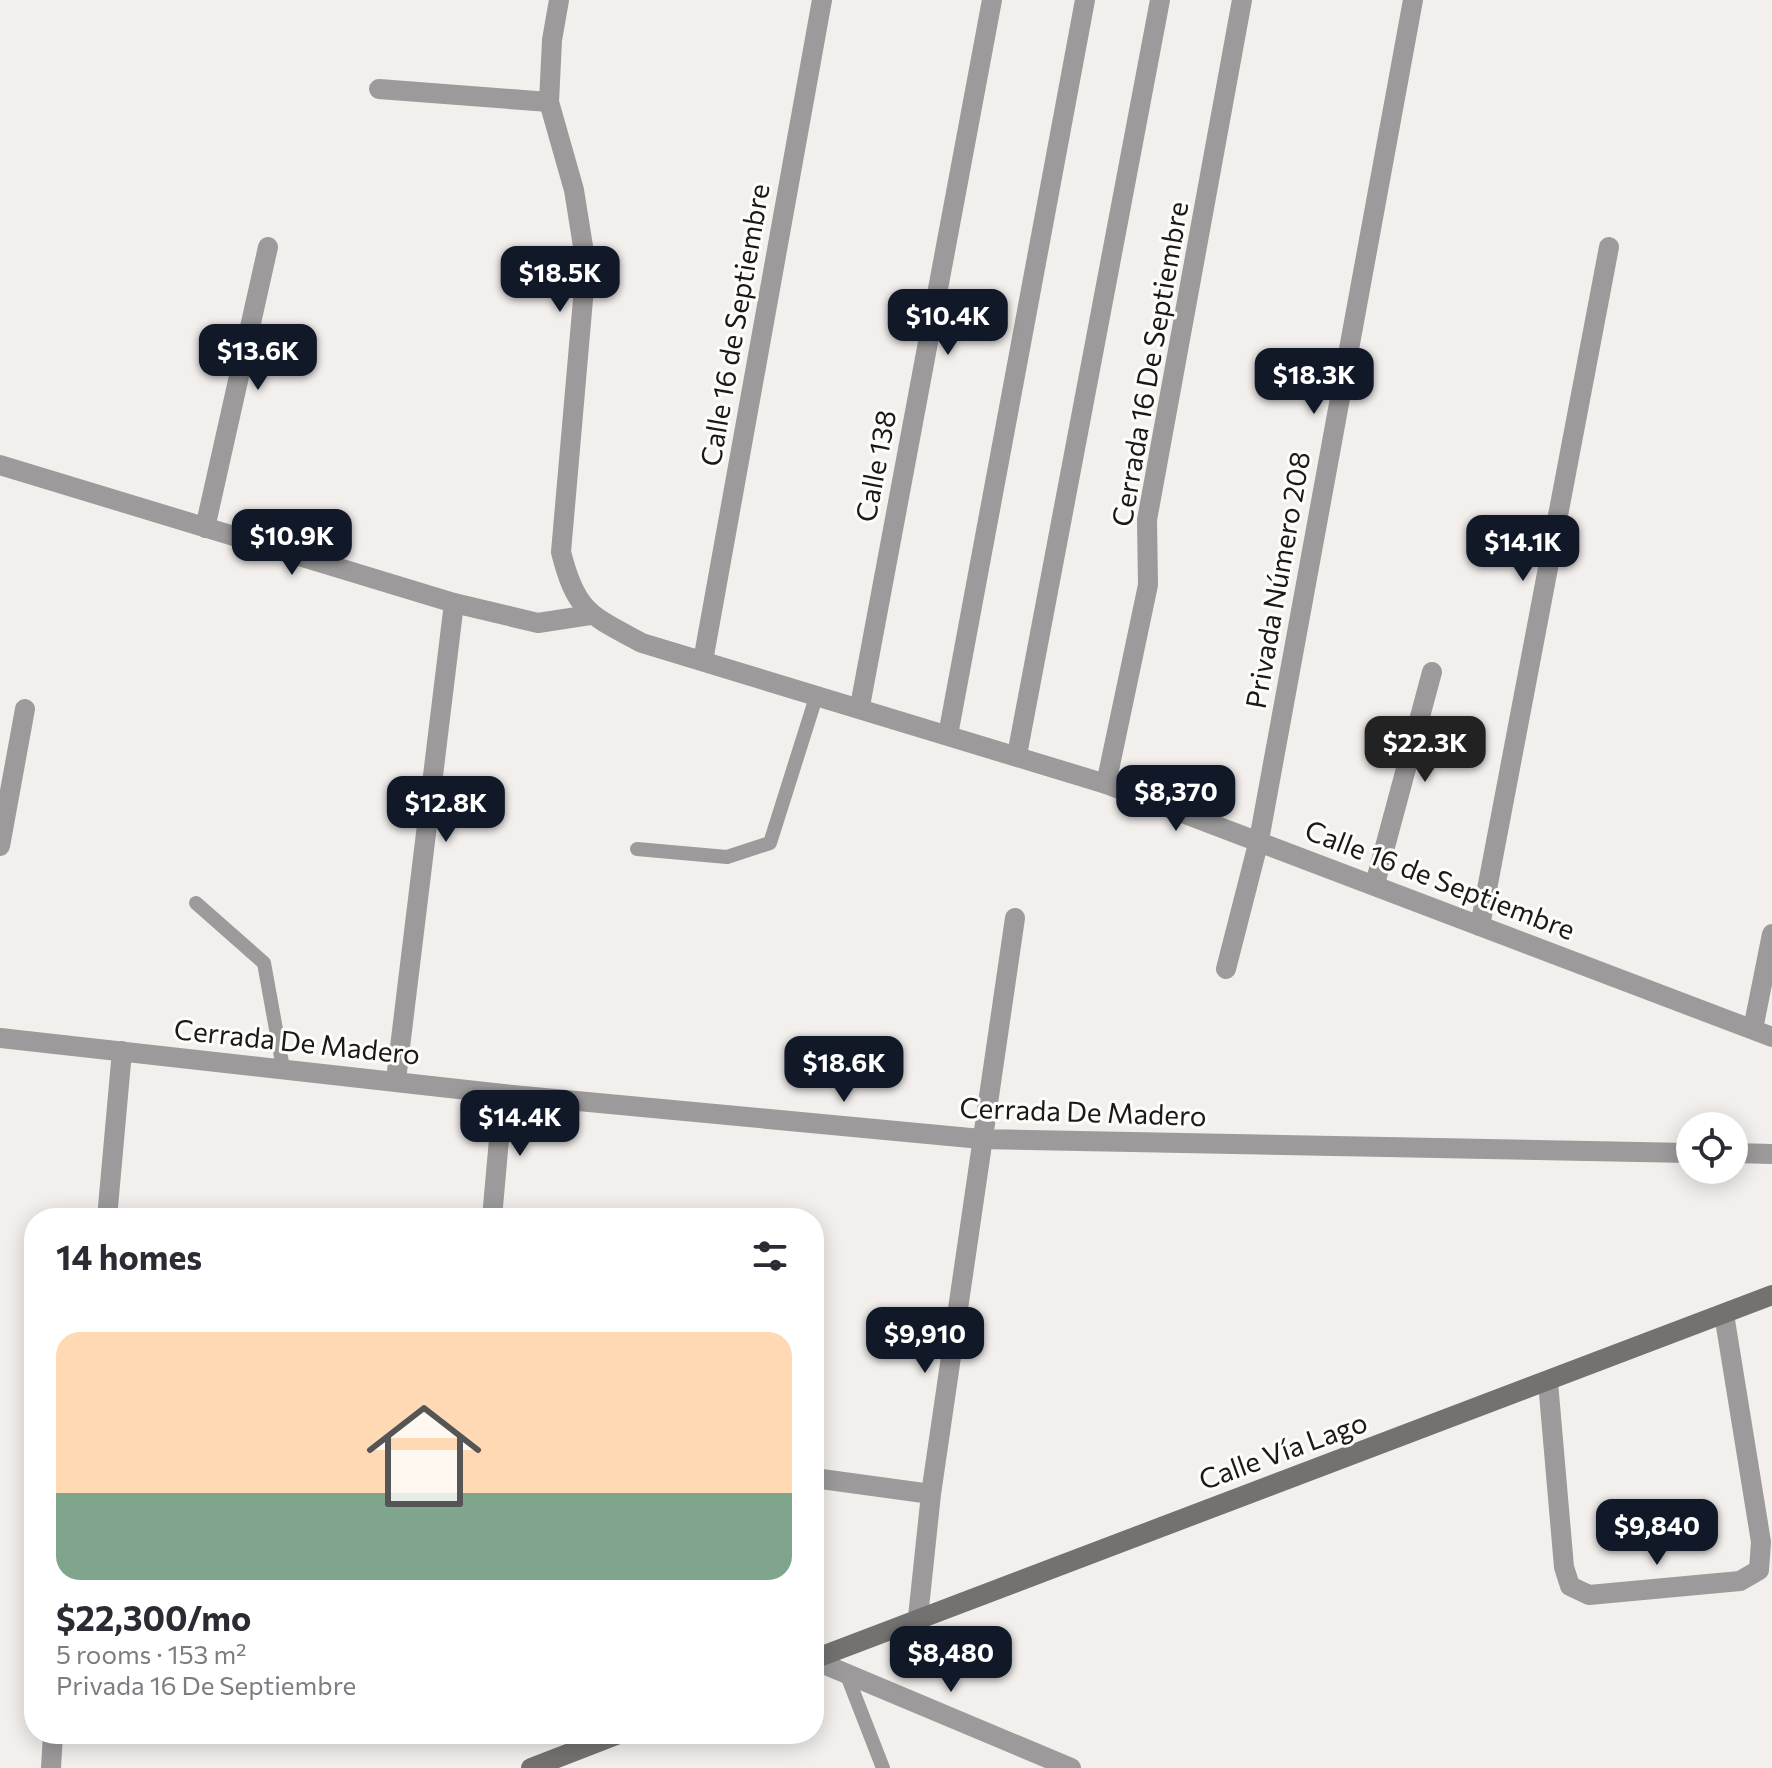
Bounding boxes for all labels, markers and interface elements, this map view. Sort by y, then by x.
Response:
street label: Calle 16 de Septiembre [692,181,776,469]
street label: Cerrada 16 De Septiembre [1104,199,1194,529]
pin: $18.5K [495,246,625,314]
text: $18.5K [519,256,601,287]
pin: $10.4K [883,289,1013,357]
text: $10.4K [906,299,990,330]
pin: $13.6K [193,324,323,392]
text: $13.6K [217,334,299,365]
pin: $18.3K [1249,348,1379,416]
text: $18.3K [1273,358,1355,389]
street label: Calle 138 [848,407,902,525]
street label: Privada Número 208 [1238,449,1316,711]
pin: $10.9K [227,509,357,577]
pin: $14.1K [1458,515,1588,583]
text: $10.9K [250,519,334,550]
text: $14.1K [1484,525,1562,556]
pin: $22.3K [1360,716,1490,784]
text: $22.3K [1383,726,1467,757]
pin: $8,370 [1111,765,1241,833]
text: $8,370 [1134,775,1218,806]
pin: $12.8K [381,776,511,844]
text: $12.8K [405,786,487,817]
street label: Calle 16 de Septiembre [1301,812,1580,946]
street label: Cerrada De Madero [172,1011,422,1071]
pin: $18.6K [779,1036,909,1104]
text: $18.6K [802,1046,886,1077]
pin: $14.4K [455,1090,585,1158]
street label: Cerrada De Madero [959,1090,1207,1132]
text: $14.4K [478,1100,562,1131]
map controls [1676,1112,1748,1184]
button: locate [1676,1112,1748,1184]
icon: filters [748,1234,792,1278]
text: 14 homes [56,1235,202,1277]
pin: $9,910 [860,1307,990,1375]
text: $9,910 [884,1317,966,1348]
icon: home [352,1384,496,1528]
street label: Calle Vía Lago [1194,1404,1371,1496]
pin: $9,840 [1592,1499,1722,1567]
text: $9,840 [1614,1509,1700,1540]
text: $22,300/mo [56,1596,251,1638]
pin: $8,480 [886,1626,1016,1694]
text: $8,480 [908,1636,994,1667]
text: 5 rooms · 153 m² [56,1638,247,1669]
text: Privada 16 De Septiembre [56,1669,356,1700]

